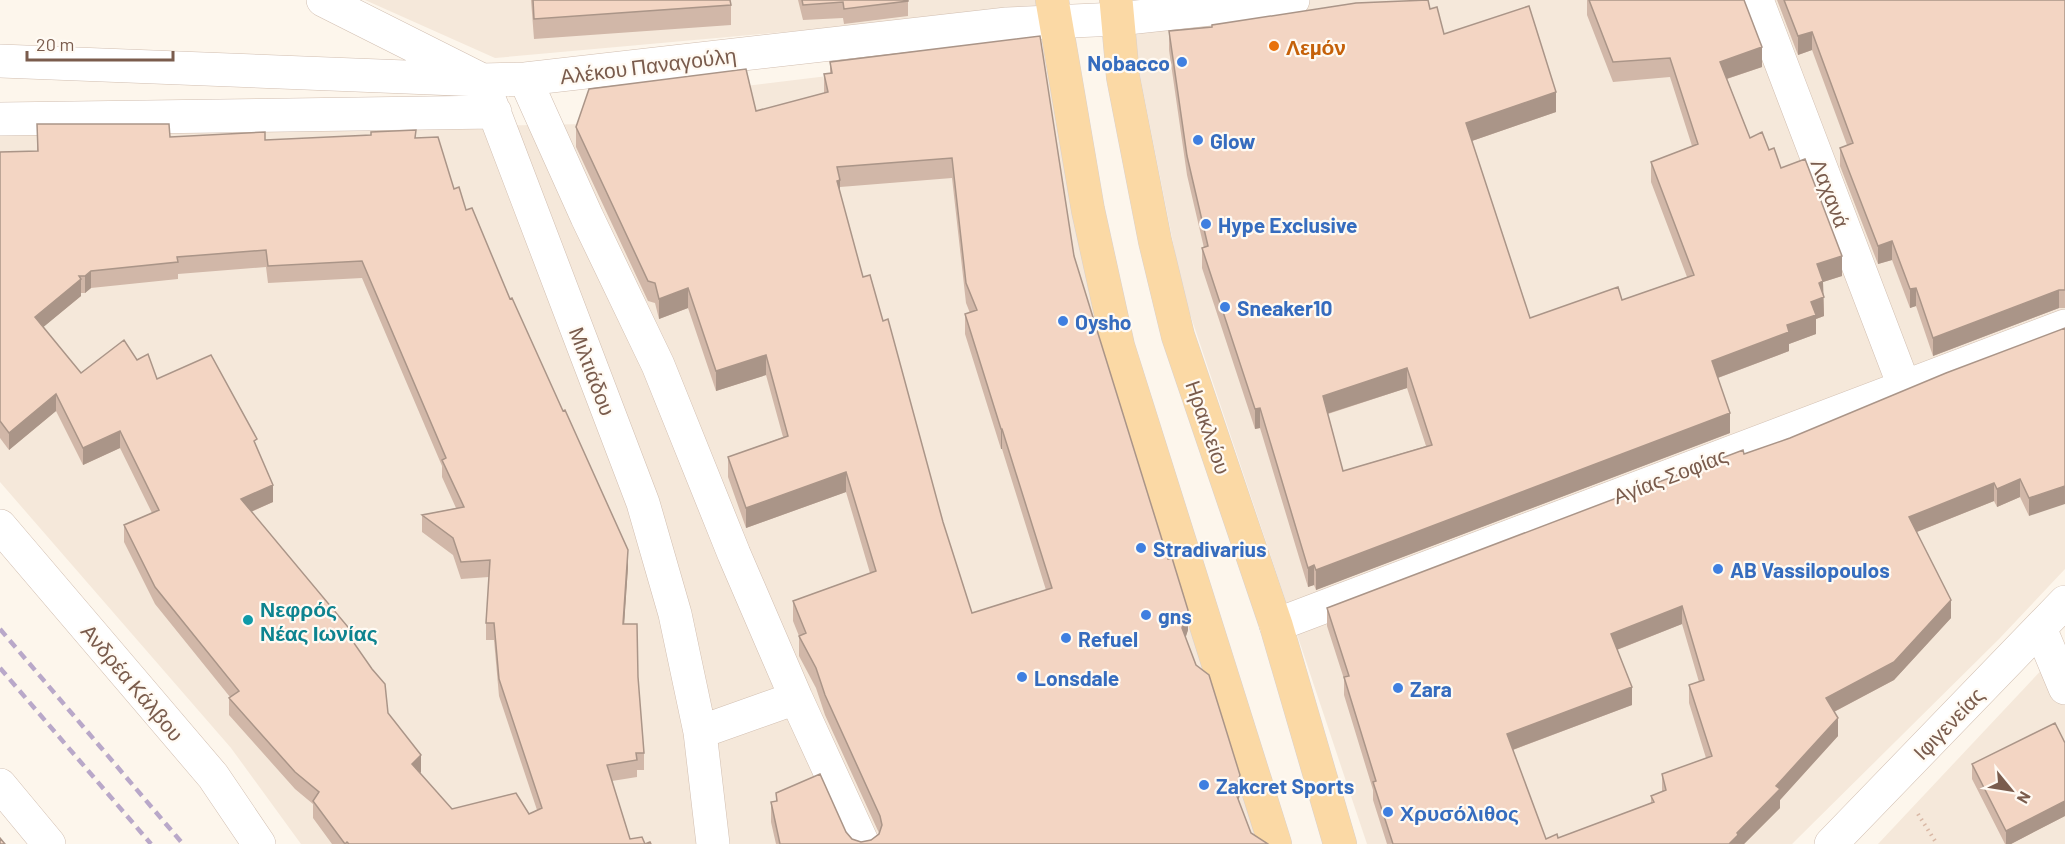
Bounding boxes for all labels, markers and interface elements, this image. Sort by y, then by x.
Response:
scale bar [27,24,172,62]
text: 20 m [36,33,74,55]
place label: Λεμόν [1286,34,1346,59]
marker: Λεμόν [1267,39,1281,53]
street label: Αλέκου Παναγούλη [559,42,737,88]
place label: Nobacco [1087,50,1170,75]
marker: Nobacco [1175,55,1189,69]
place label: Glow [1210,128,1256,153]
marker: Glow [1191,133,1205,147]
street label: Λαχανά [1807,155,1855,231]
place label: Hype Exclusive [1218,212,1358,237]
marker: Hype Exclusive [1199,217,1213,231]
place label: Sneaker10 [1237,295,1333,320]
marker: Sneaker10 [1218,300,1232,314]
place label: Oysho [1075,309,1132,334]
marker: Oysho [1056,314,1070,328]
street label: Μιλτιάδου [565,323,621,419]
street label: Ηρακλείου [1181,377,1237,477]
street label: Αγίας Σοφίας [1609,442,1731,508]
place label: Stradivarius [1153,536,1267,561]
marker: Stradivarius [1134,541,1148,555]
place label: AB Vassilopoulos [1730,557,1890,582]
marker: AB Vassilopoulos [1711,562,1725,576]
place label: Νεφρός Νέας Ιωνίας [260,596,378,646]
place label: gns [1158,603,1192,628]
marker: gns [1139,608,1153,622]
marker: Νεφρός Νέας Ιωνίας [241,613,255,627]
street label: Ανδρέα Κάλβου [77,618,189,746]
place label: Refuel [1078,626,1138,651]
marker: Refuel [1059,631,1073,645]
place label: Lonsdale [1034,665,1119,690]
marker: Lonsdale [1015,670,1029,684]
place label: Zara [1410,676,1452,701]
marker: Zara [1391,681,1405,695]
street label: Ιφιγενείας [1907,682,1989,764]
north arrow [1981,760,2041,820]
place label: Zakcret Sports [1216,773,1354,798]
marker: Zakcret Sports [1197,778,1211,792]
text: N [2014,788,2035,807]
place label: Χρυσόλιθος [1400,800,1519,826]
marker: Χρυσόλιθος [1381,805,1395,819]

